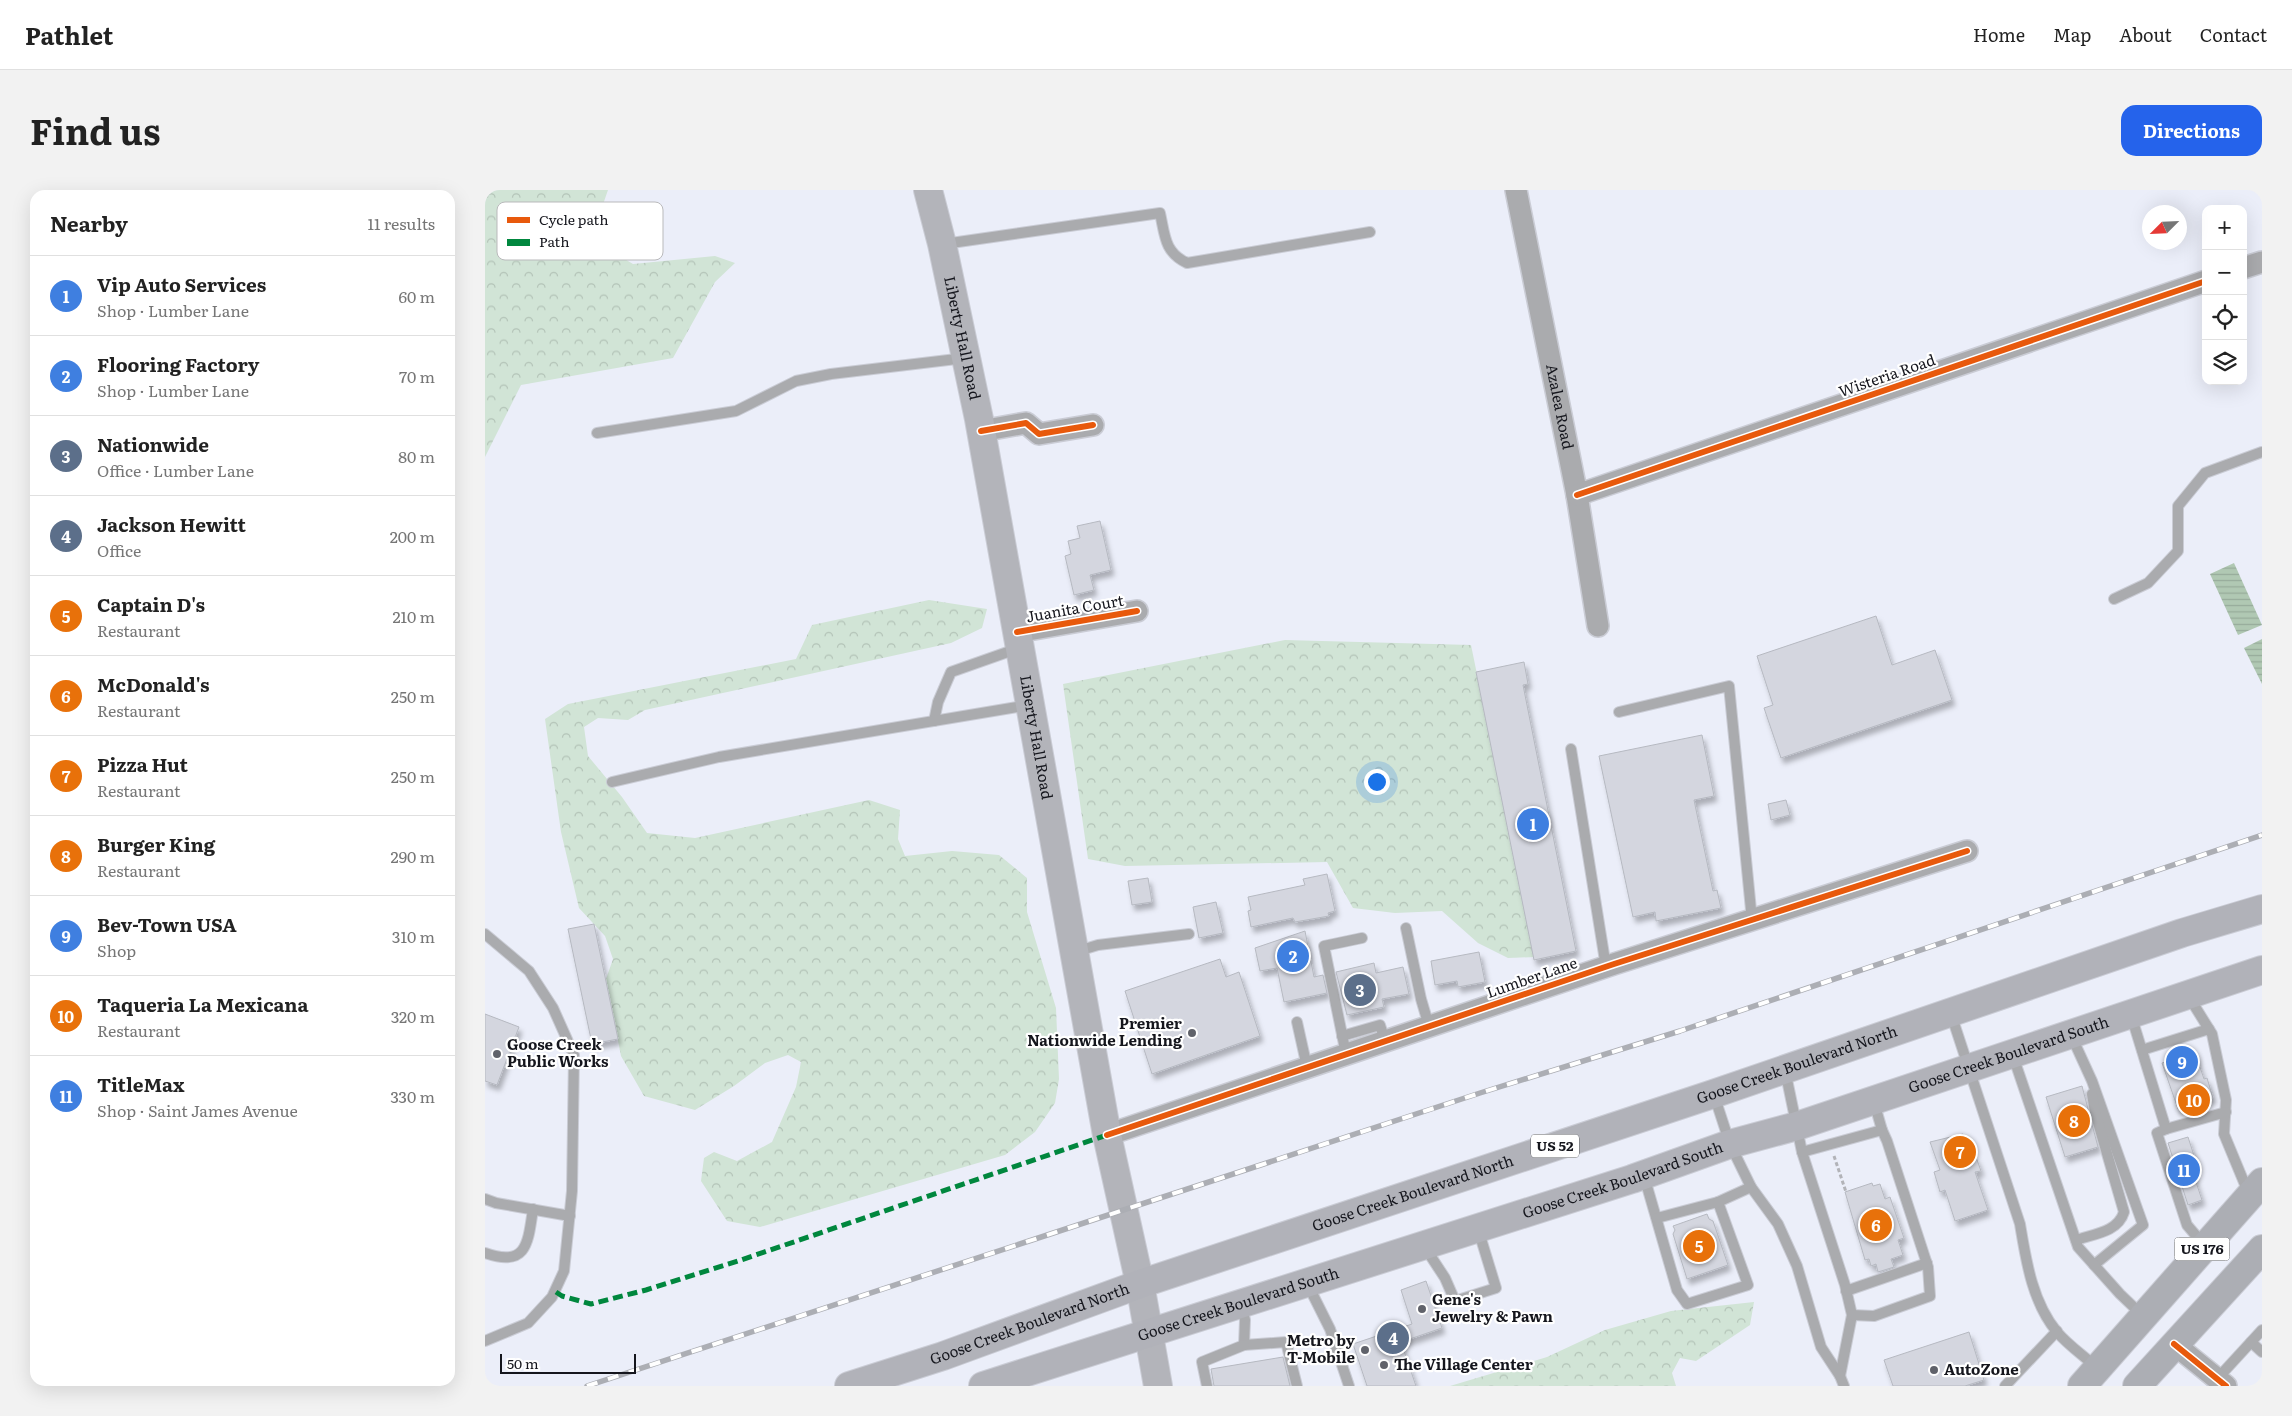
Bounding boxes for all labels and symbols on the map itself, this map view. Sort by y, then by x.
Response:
legend [497,202,663,260]
north arrow [2142,205,2187,250]
text: Cycle path [539,209,608,229]
text: Path [539,231,569,251]
street label: Liberty Hall Road [939,274,988,402]
street label: Wisteria Road [1835,347,1938,402]
street label: Azalea Road [1541,362,1581,451]
street label: Juanita Court [1024,588,1125,627]
street label: Liberty Hall Road [1015,673,1060,801]
your location [1364,769,1390,795]
pin: 1 [1517,805,1549,843]
pin: 2 [1277,937,1309,975]
street label: Lumber Lane [1483,950,1580,1003]
pin: 3 [1344,971,1376,1009]
street label: Goose Creek Boulevard South [1905,1009,2112,1098]
place label: Premier Nationwide Lending [1027,1011,1183,1051]
street label: Goose Creek Boulevard North [1693,1019,1900,1109]
marker: Premier Nationwide Lending [1186,1027,1198,1039]
place label: Goose Creek Public Works [507,1032,609,1072]
pin: 9 [2166,1043,2198,1081]
marker: Goose Creek Public Works [491,1048,503,1060]
pin: 10 [2178,1081,2210,1119]
pin: 8 [2058,1102,2090,1140]
pin: 7 [1944,1133,1976,1171]
street label: Goose Creek Boulevard South [1519,1134,1726,1223]
road number: US 52 [1531,1134,1579,1158]
street label: Goose Creek Boulevard North [1309,1148,1516,1236]
pin: 11 [2168,1151,2200,1189]
pin: 6 [1860,1206,1892,1244]
pin: 5 [1683,1227,1715,1265]
road number: US 176 [2175,1238,2229,1260]
street label: Goose Creek Boulevard South [1134,1260,1342,1346]
street label: Goose Creek Boulevard North [926,1276,1132,1370]
place label: Gene's Jewelry & Pawn [1432,1287,1554,1327]
marker: Gene's Jewelry & Pawn [1416,1303,1428,1315]
pin: 4 [1377,1319,1409,1357]
place label: Metro by T-Mobile [1287,1328,1356,1368]
marker: Metro by T-Mobile [1359,1344,1371,1356]
scale bar [500,1351,636,1374]
place label: The Village Center [1394,1352,1533,1375]
place label: AutoZone [1944,1357,2019,1380]
marker: The Village Center [1378,1359,1390,1371]
marker: AutoZone [1928,1364,1940,1376]

